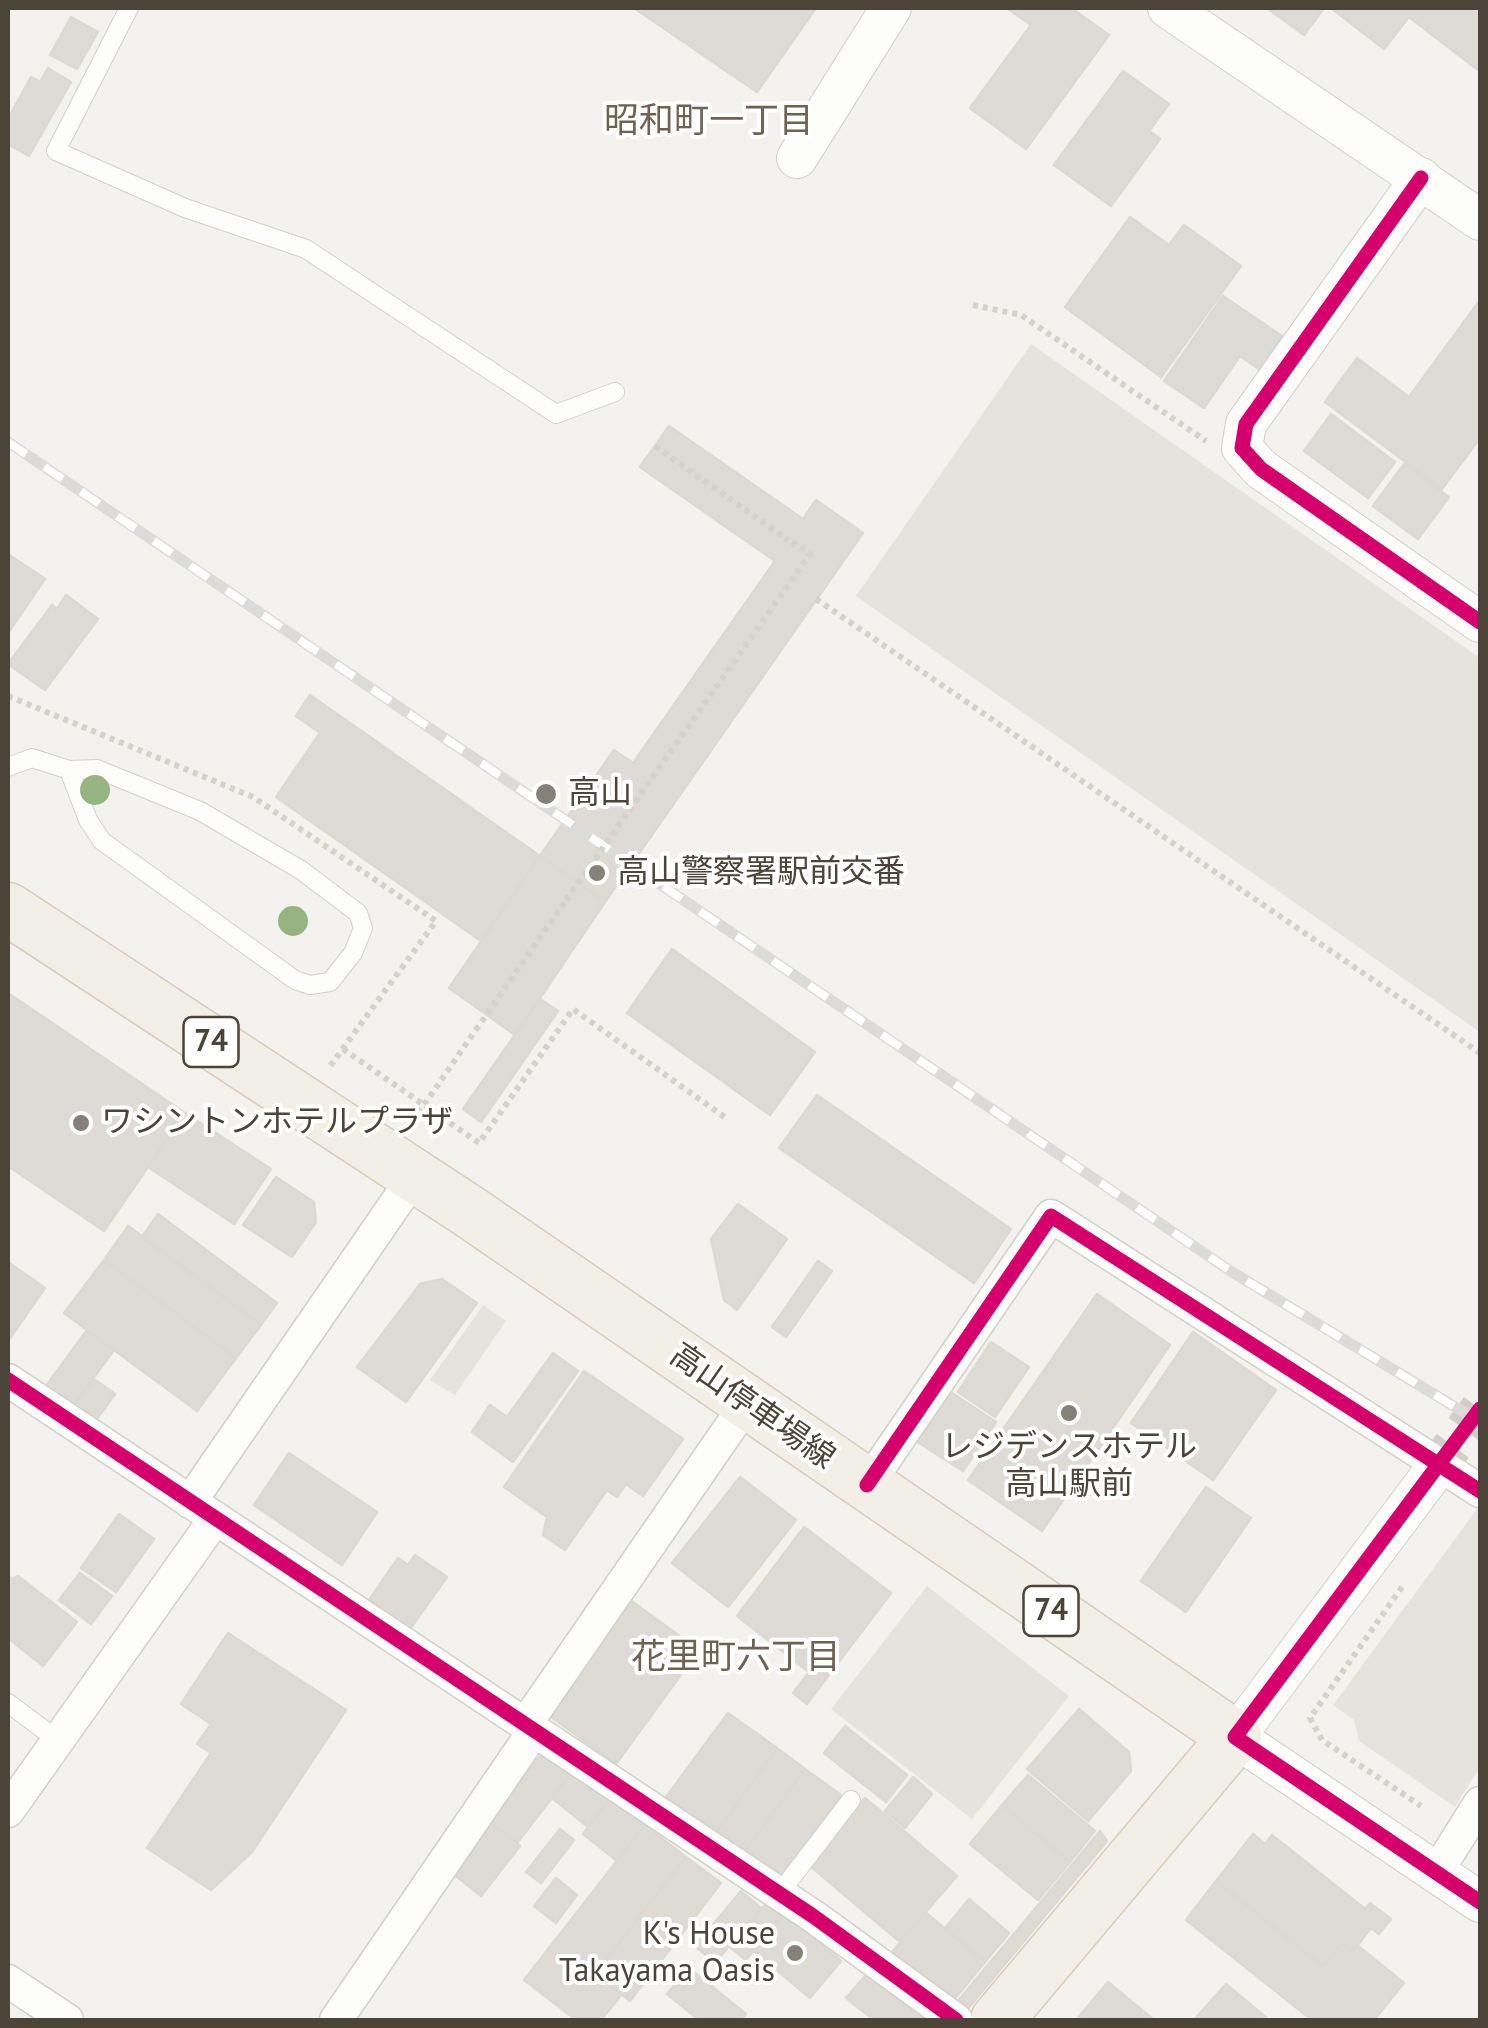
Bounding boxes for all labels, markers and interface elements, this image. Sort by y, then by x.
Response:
district label: 昭和町一丁目 [604,101,814,143]
place label: 高山 [568,775,632,813]
marker: 高山 [533,781,559,807]
place label: 高山警察署駅前交番 [617,854,905,892]
marker: 高山警察署駅前交番 [586,862,608,884]
road number: 74 [184,1017,238,1067]
place label: ワシントンホテルプラザ [101,1104,453,1142]
marker: ワシントンホテルプラザ [70,1112,92,1134]
street label: 高山停車場線 [662,1336,842,1478]
marker: レジデンスホテル 高山駅前 [1058,1402,1080,1424]
place label: レジデンスホテル 高山駅前 [941,1429,1197,1504]
road number: 74 [1024,1586,1078,1636]
district label: 花里町六丁目 [631,1637,841,1679]
place label: K's House Takayama Oasis [559,1916,775,1991]
marker: K's House Takayama Oasis [784,1942,806,1964]

